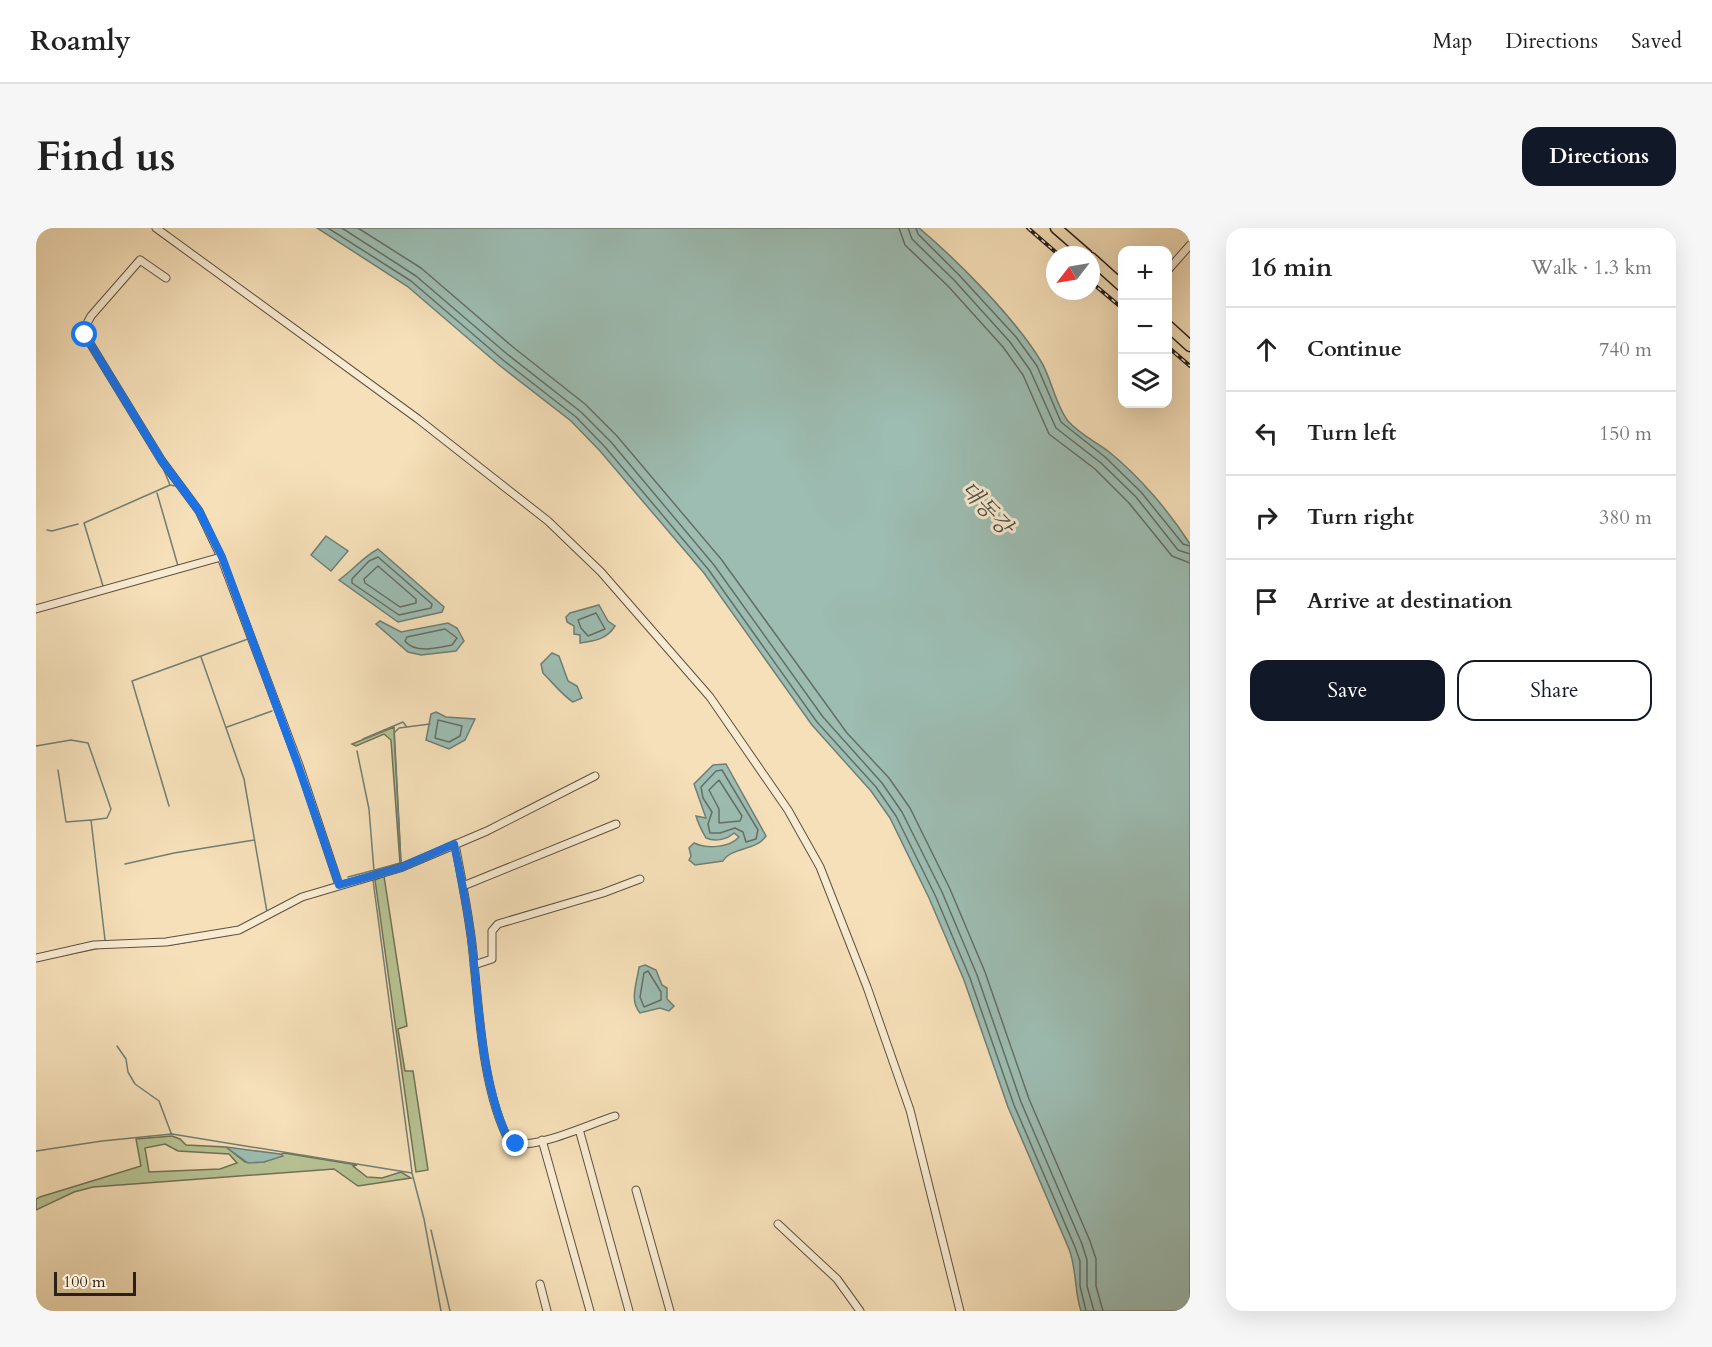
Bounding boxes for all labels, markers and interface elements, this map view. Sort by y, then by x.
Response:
text: Roamly [30,22,131,60]
text: Map [1432,27,1472,56]
text: Directions [1505,27,1598,56]
text: Saved [1631,27,1682,56]
button: Directions [1522,127,1676,186]
text: Find us [36,128,176,185]
north arrow [1046,246,1100,300]
map controls [1118,246,1172,408]
button: + [1118,246,1172,300]
text: 16 min [1250,250,1333,285]
text: Walk · 1.3 km [1531,254,1652,281]
button: − [1118,300,1172,354]
route start [71,321,97,347]
icon: ahead [1250,333,1283,366]
text: Continue [1307,334,1402,364]
text: 740 m [1599,336,1652,363]
button: layers [1118,354,1172,408]
icon: left [1250,417,1283,450]
text: Turn left [1307,418,1396,448]
text: 150 m [1599,420,1652,447]
water label: 대동강 [953,474,1021,544]
icon: right [1250,501,1283,534]
text: Turn right [1307,502,1414,532]
text: 380 m [1599,504,1652,531]
icon: arrive [1250,585,1283,618]
text: Arrive at destination [1307,586,1512,616]
button: Save [1250,660,1445,721]
button: Share [1457,660,1652,721]
route end [502,1130,528,1156]
scale bar [54,1269,136,1296]
text: 100 m [63,1271,105,1293]

